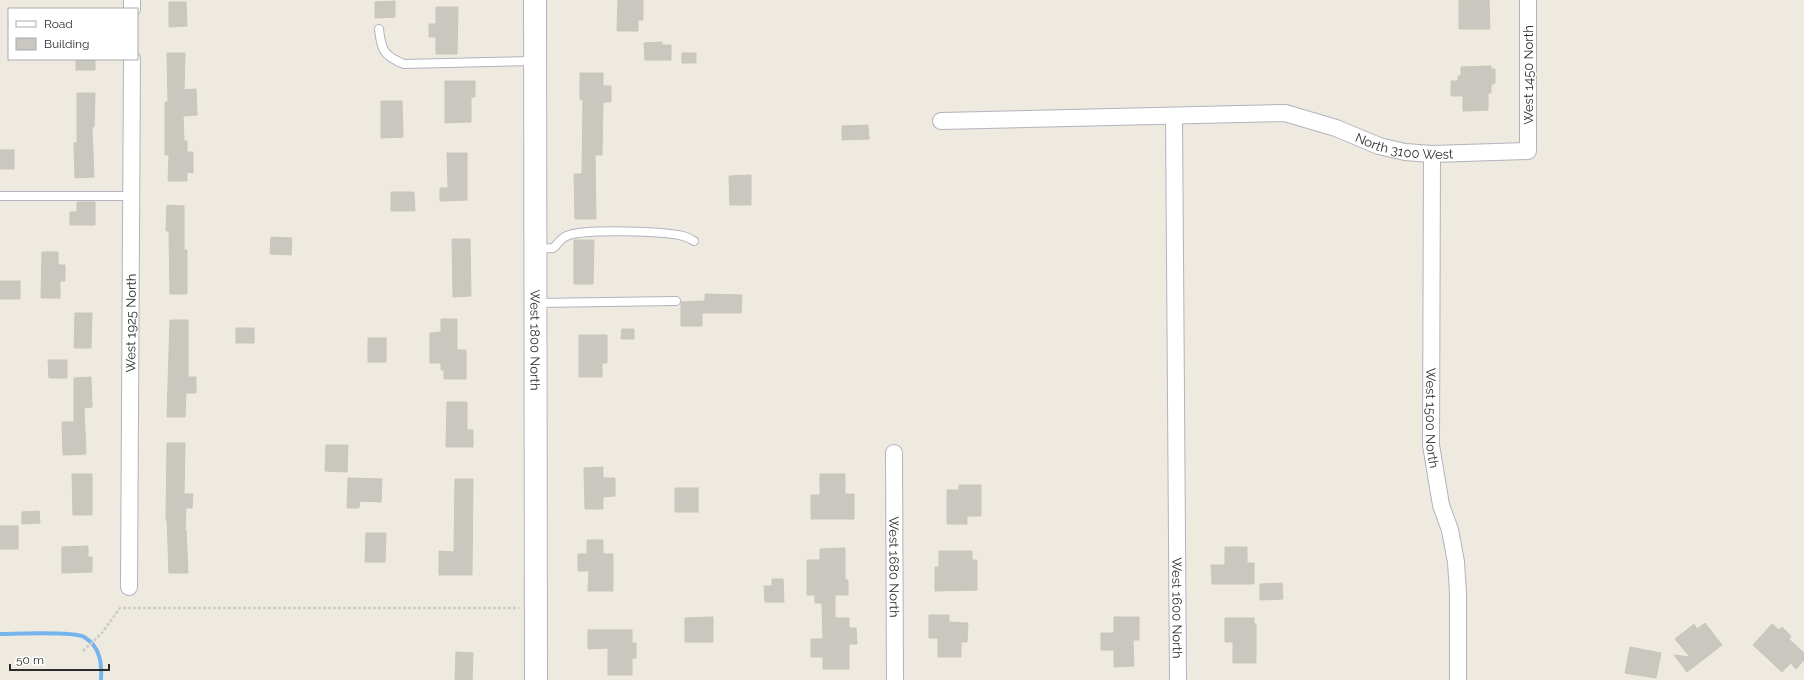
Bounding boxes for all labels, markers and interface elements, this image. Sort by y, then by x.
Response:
legend [8,8,138,60]
text: Road [44,17,73,31]
street label: West 1450 North [1521,25,1536,125]
text: Building [44,37,90,51]
street label: North 3100 West [1353,129,1454,162]
street label: West 1925 North [123,273,138,373]
street label: West 1800 North [528,289,543,391]
street label: West 1500 North [1423,368,1442,469]
street label: West 1680 North [887,516,902,618]
street label: West 1600 North [1170,557,1185,659]
scale bar [10,646,109,672]
text: 50 m [16,653,44,667]

